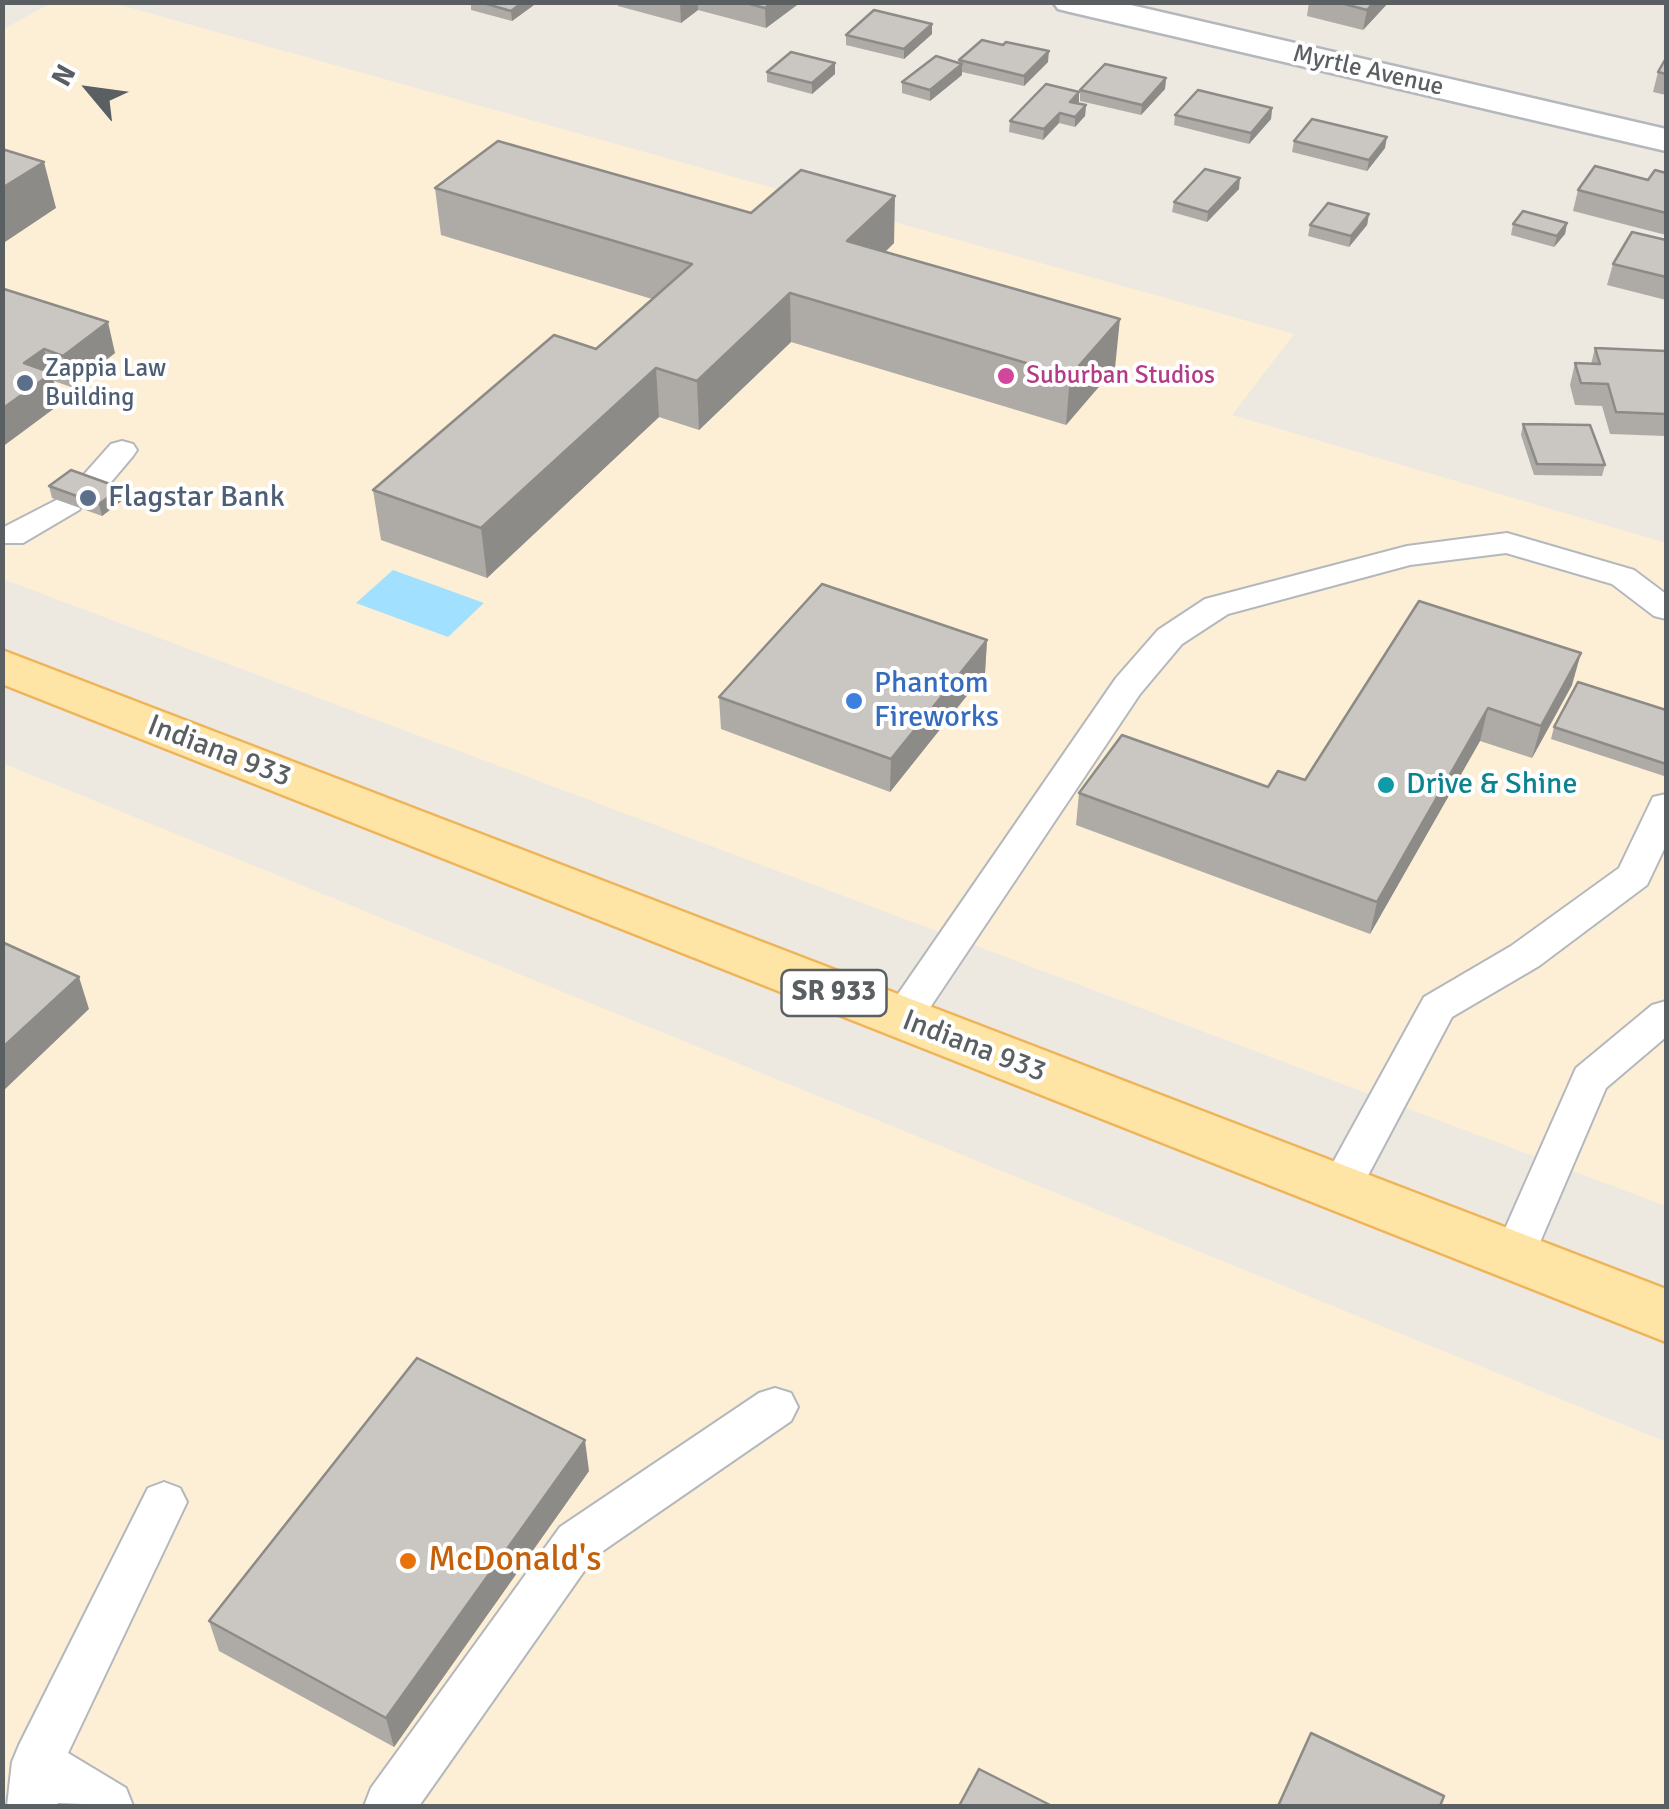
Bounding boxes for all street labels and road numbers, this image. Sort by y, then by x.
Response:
street label: Myrtle Avenue [1290,39,1446,103]
street label: Indiana 933 [142,708,296,796]
road number: SR 933 [782,970,886,1016]
street label: Indiana 933 [897,1003,1051,1091]

